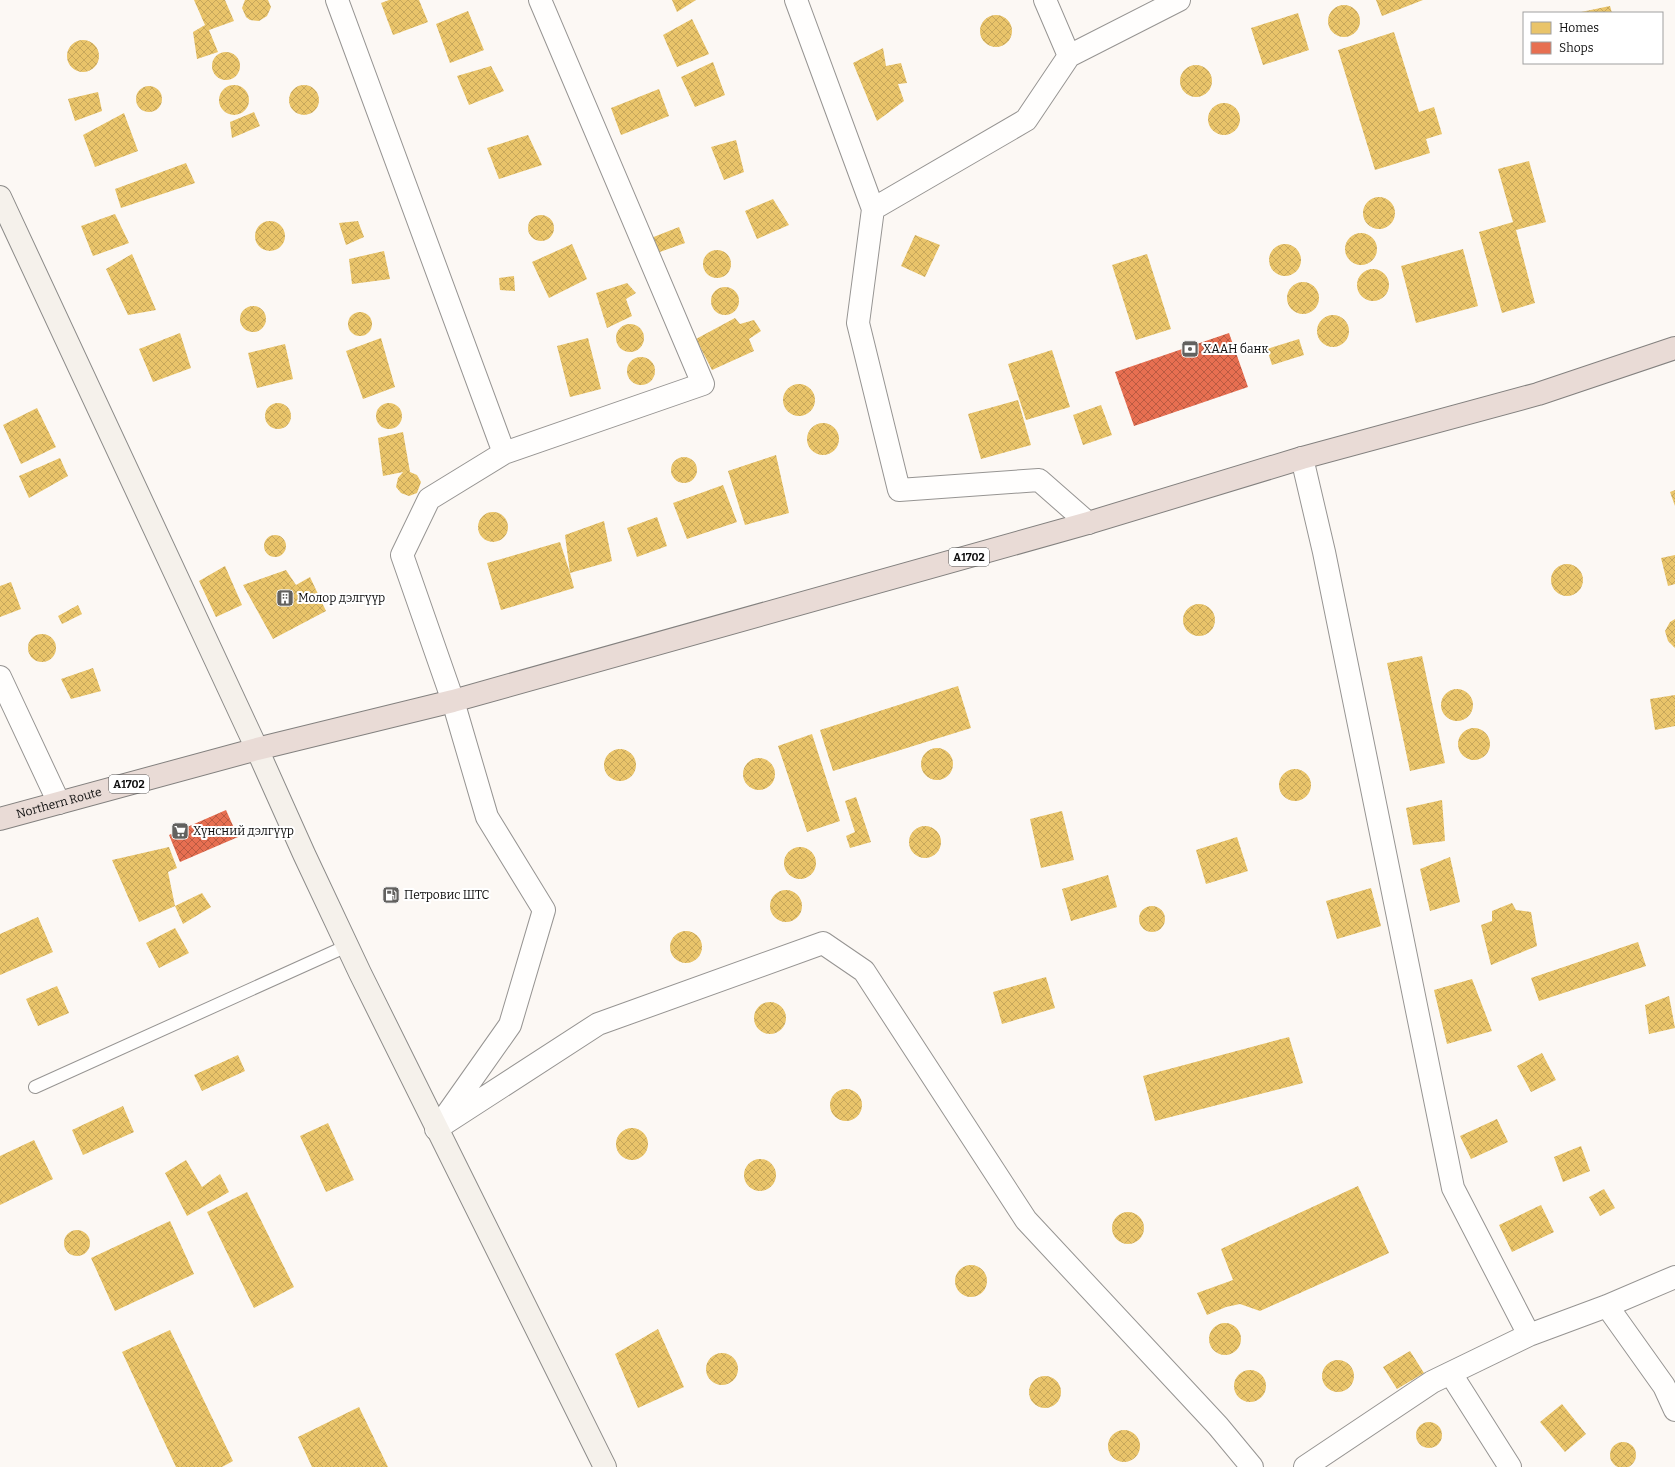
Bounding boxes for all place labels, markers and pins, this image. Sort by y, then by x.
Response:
bank icon: ХААН банк [1180,339,1200,359]
place label: ХААН банк [1203,342,1268,356]
building icon: Молор дэлгүүр [275,588,295,608]
place label: Молор дэлгүүр [298,591,385,605]
supermarket icon: Хүнсний дэлгүүр [170,821,190,841]
place label: Хүнсний дэлгүүр [193,824,294,838]
fuel station icon: Петровис ШТС [381,885,401,905]
place label: Петровис ШТС [404,888,490,902]

